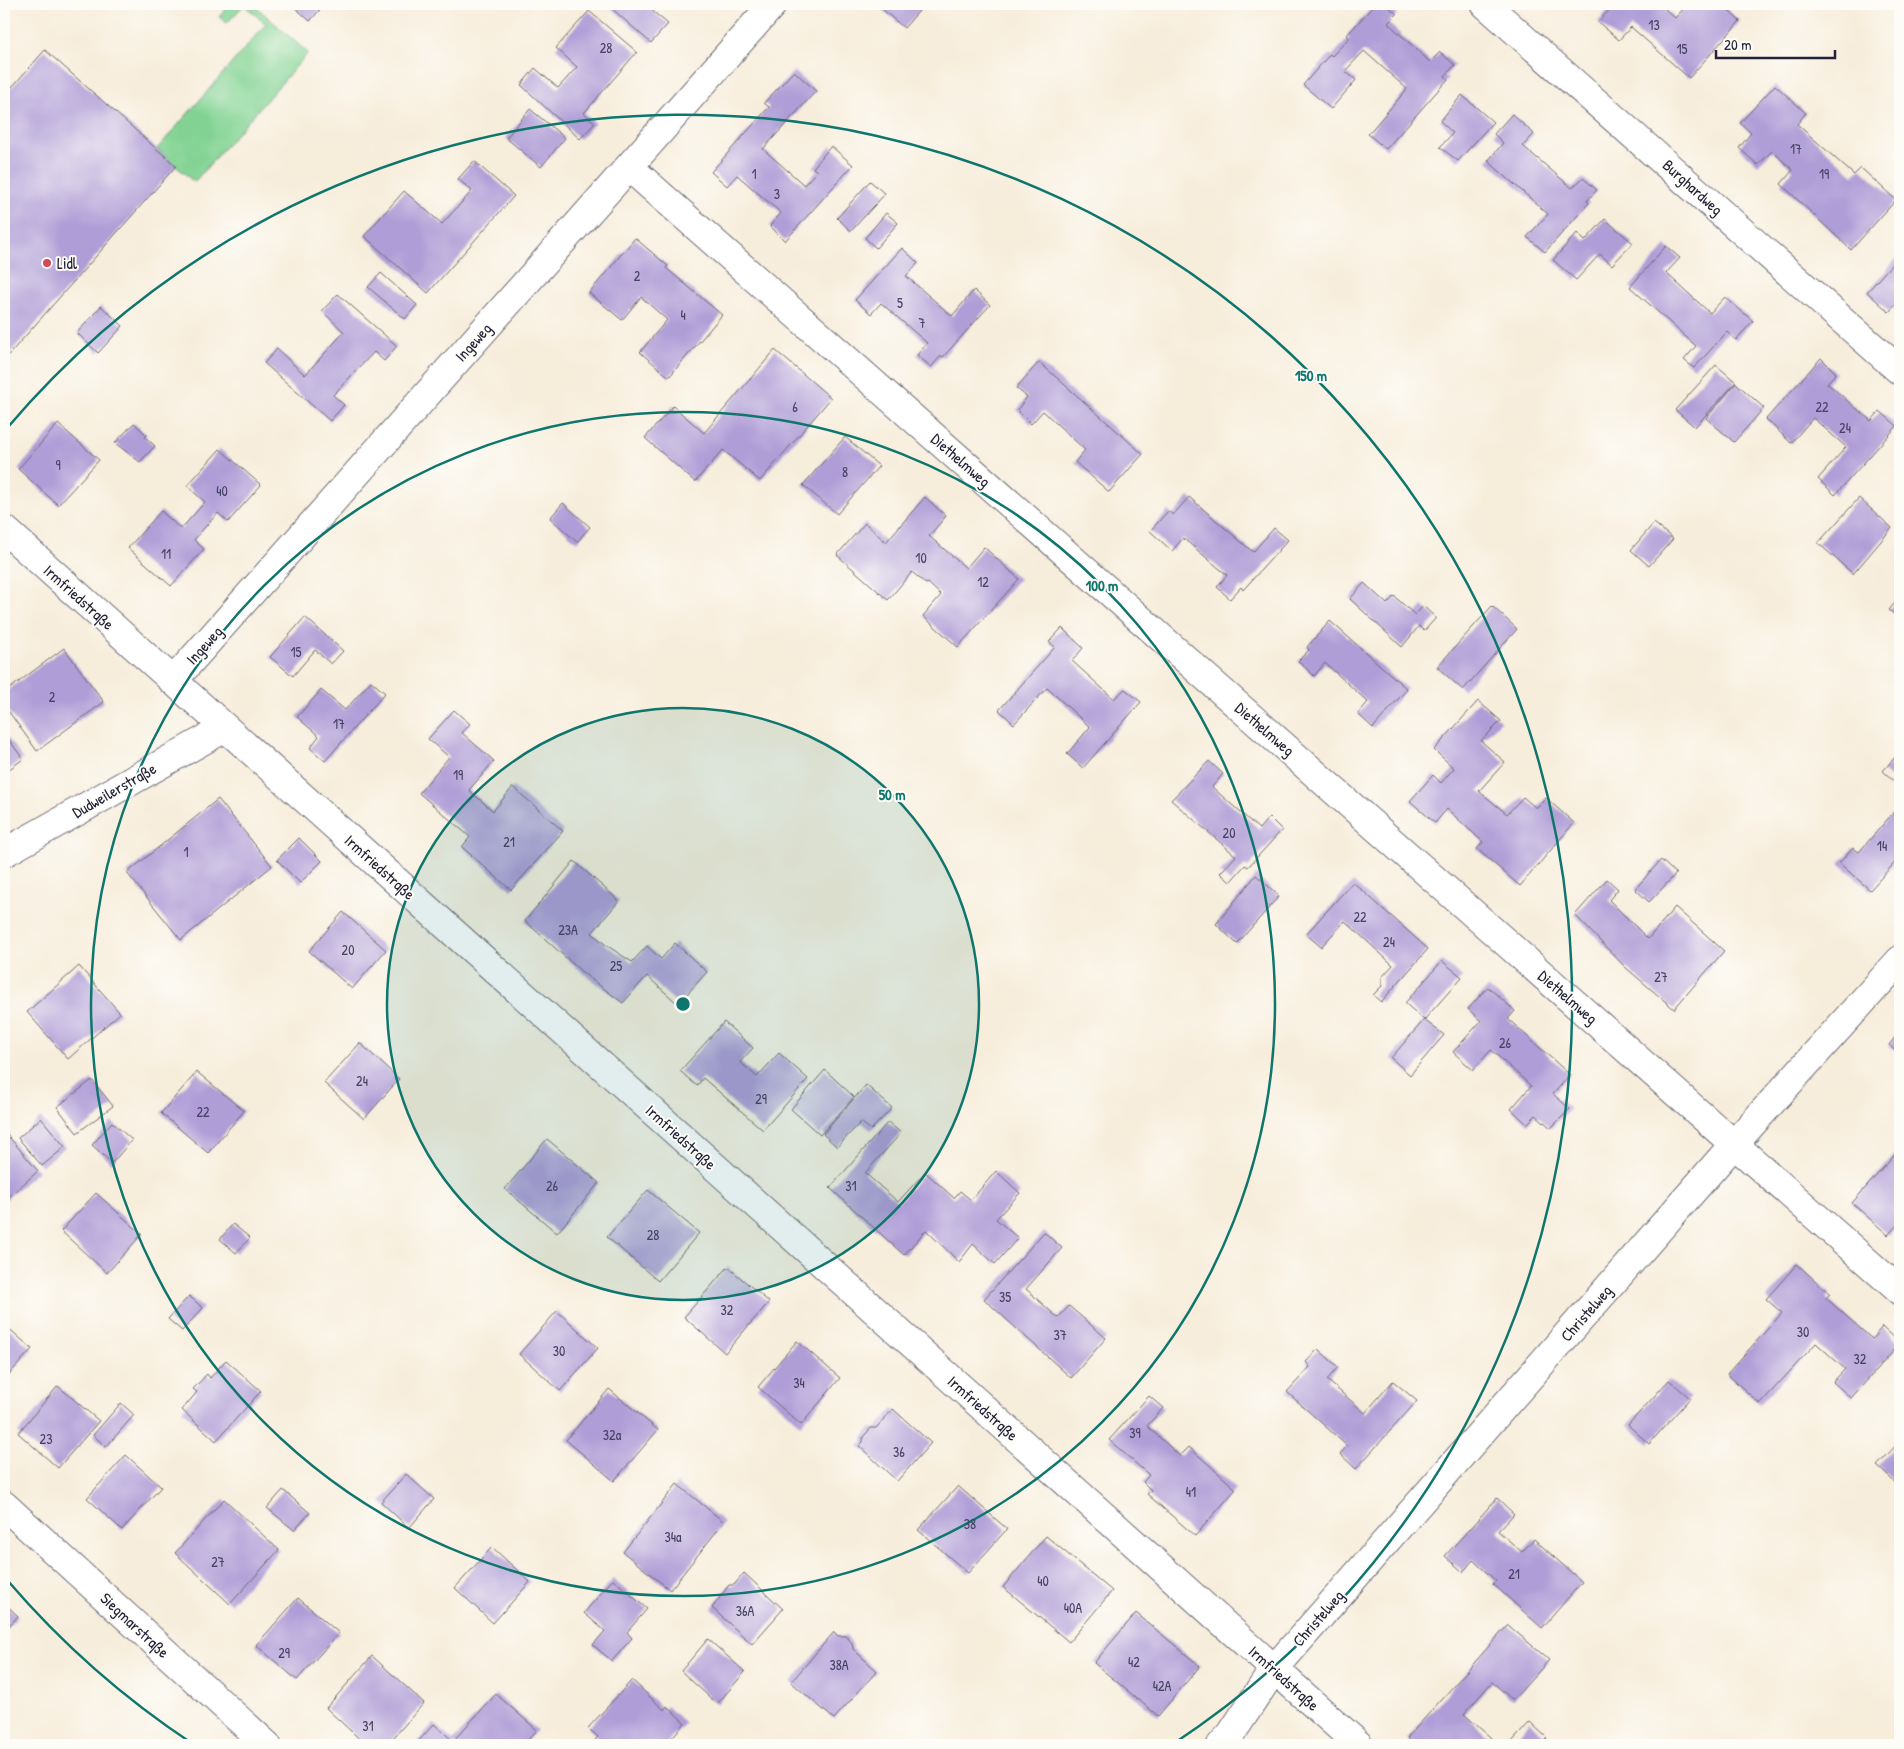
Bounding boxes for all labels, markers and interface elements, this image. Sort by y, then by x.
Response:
house number: 13 [1648,15,1660,34]
scale bar [1716,28,1835,60]
text: 20 m [1724,34,1751,55]
house number: 28 [600,38,612,57]
house number: 15 [1676,39,1688,58]
house number: 17 [1790,139,1802,158]
street label: Burghardweg [1658,154,1728,220]
house number: 1 [751,164,757,183]
house number: 19 [1819,164,1829,183]
house number: 3 [774,184,780,203]
place label: Lidl [57,252,78,274]
marker: Lidl [41,257,53,269]
house number: 2 [634,266,641,285]
house number: 5 [897,293,903,312]
house number: 4 [680,305,686,324]
house number: 7 [919,313,926,332]
street label: Ingeweg [450,318,496,366]
text: 150 m [1295,365,1327,386]
house number: 6 [792,397,798,416]
house number: 22 [1815,397,1829,416]
house number: 24 [1839,418,1851,437]
street label: Diethelmweg [927,428,995,492]
house number: 9 [55,455,61,474]
house number: 8 [842,462,848,481]
house number: 40 [216,481,228,500]
house number: 11 [161,544,171,563]
house number: 10 [915,548,927,567]
street label: Irmfriedstraße [39,559,119,635]
house number: 12 [977,572,989,591]
text: 100 m [1086,575,1118,596]
street label: Ingeweg [181,621,227,669]
house number: 15 [290,642,302,661]
house number: 2 [49,687,56,706]
street label: Diethelmweg [1231,697,1299,761]
house number: 17 [333,714,345,733]
street label: Dudweilerstraße [68,757,160,823]
house number: 19 [453,765,463,784]
text: 50 m [879,784,905,805]
house number: 20 [1223,823,1235,842]
street label: Irmfriedstraße [340,829,420,905]
house number: 21 [503,832,515,851]
house number: 14 [1877,836,1887,855]
house number: 1 [183,842,189,861]
house number: 22 [1353,907,1367,926]
house number: 23A [558,920,578,939]
house number: 24 [1383,932,1395,951]
house number: 20 [342,940,354,959]
house number: 25 [610,956,622,975]
street label: Diethelmweg [1534,965,1602,1029]
house number: 27 [1654,967,1668,986]
centre of rings [674,995,692,1013]
house number: 26 [1499,1033,1511,1052]
house number: 24 [356,1071,368,1090]
house number: 29 [755,1089,767,1108]
street label: Irmfriedstraße [641,1099,721,1175]
house number: 22 [196,1102,210,1121]
house number: 26 [546,1176,558,1195]
house number: 31 [845,1176,857,1195]
house number: 28 [647,1225,659,1244]
street label: Christelweg [1555,1280,1617,1346]
house number: 35 [999,1287,1011,1306]
house number: 32 [721,1300,734,1319]
house number: 30 [1797,1322,1809,1341]
house number: 37 [1053,1325,1067,1344]
house number: 30 [553,1341,565,1360]
house number: 32 [1854,1349,1867,1368]
street label: Irmfriedstraße [943,1370,1023,1446]
house number: 34 [793,1373,805,1392]
house number: 39 [1129,1423,1141,1442]
house number: 32a [603,1425,622,1444]
house number: 23 [40,1429,52,1448]
house number: 36 [893,1442,905,1461]
house number: 41 [1186,1482,1196,1501]
house number: 38 [964,1514,976,1533]
house number: 34a [664,1527,682,1546]
house number: 27 [211,1552,225,1571]
house number: 21 [1508,1564,1520,1583]
house number: 40 [1037,1571,1049,1590]
street label: Christelweg [1287,1585,1349,1651]
street label: Siegmarstraße [96,1587,175,1663]
house number: 40A [1064,1598,1082,1617]
house number: 36A [736,1601,755,1620]
street label: Irmfriedstraße [1244,1640,1324,1716]
house number: 29 [278,1643,290,1662]
house number: 42 [1128,1652,1140,1671]
house number: 38A [829,1655,849,1674]
house number: 42A [1153,1676,1171,1695]
house number: 31 [362,1716,374,1735]

